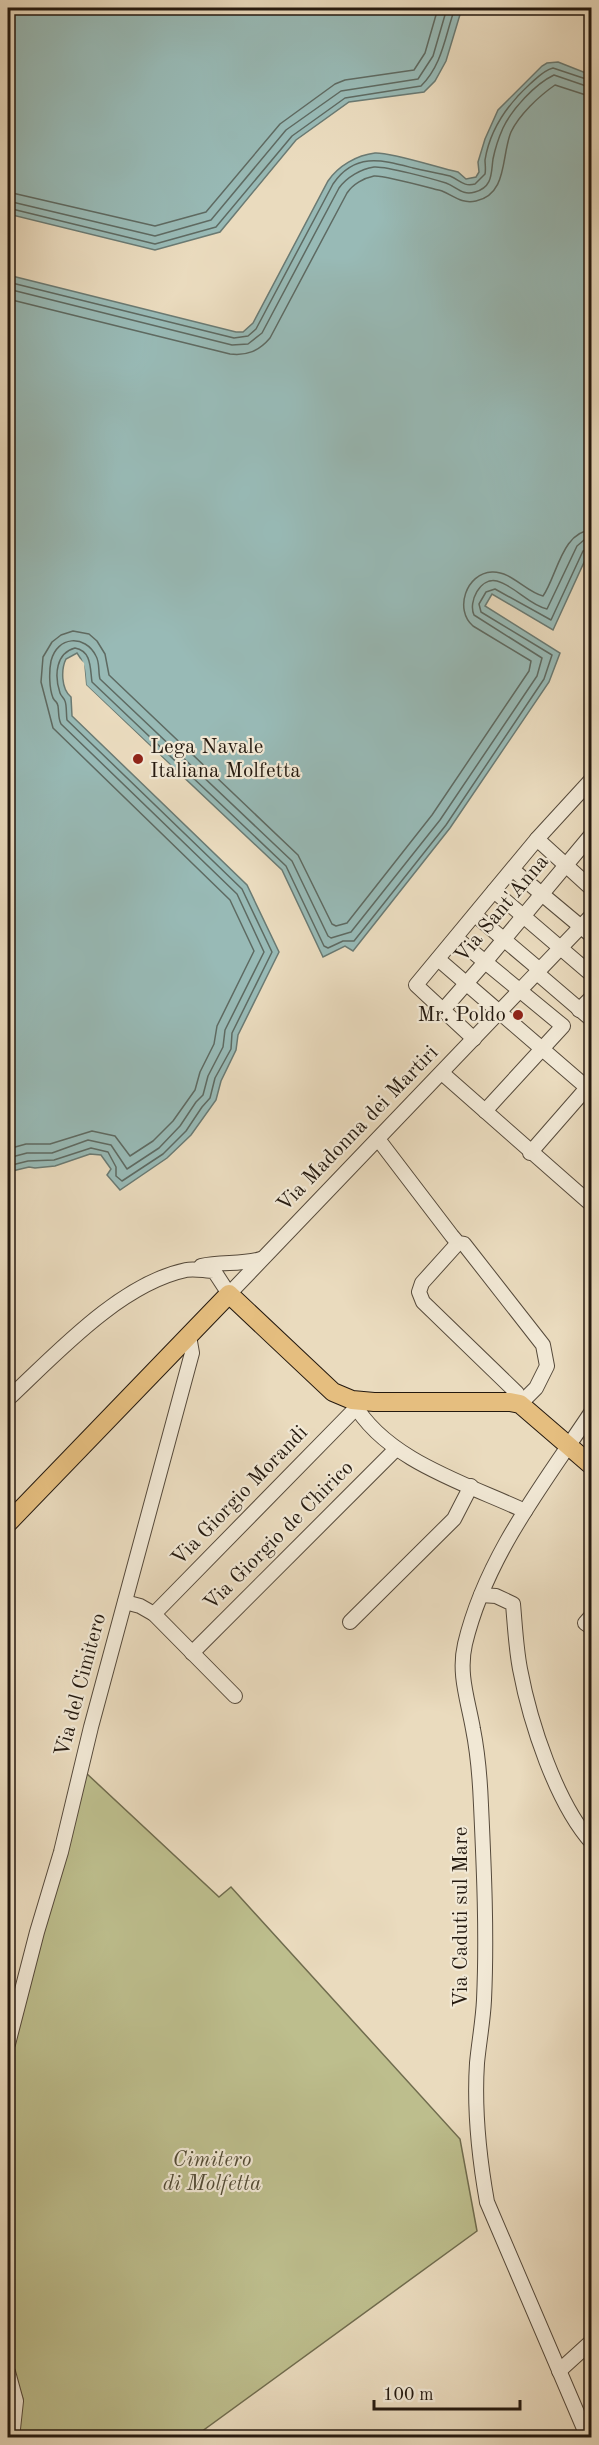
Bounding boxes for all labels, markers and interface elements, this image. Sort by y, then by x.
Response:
place label: Lega Navale Italiana Molfetta [150,737,301,782]
marker: Lega Navale Italiana Molfetta [131,752,145,766]
street label: Via Sant'Anna [451,851,553,967]
place label: Mr. Poldo [417,1005,506,1026]
marker: Mr. Poldo [511,1008,525,1022]
street label: Via Madonna dei Martiri [273,1042,443,1216]
street label: Via Giorgio Morandi [168,1422,312,1570]
street label: Via Giorgio de Chirico [200,1457,358,1615]
street label: Via del Cimitero [52,1611,110,1759]
street label: Via Caduti sul Mare [451,1827,472,2007]
park label: Cimitero di Molfetta [163,2150,261,2195]
scale bar [374,2373,520,2411]
text: 100 m [383,2386,434,2404]

